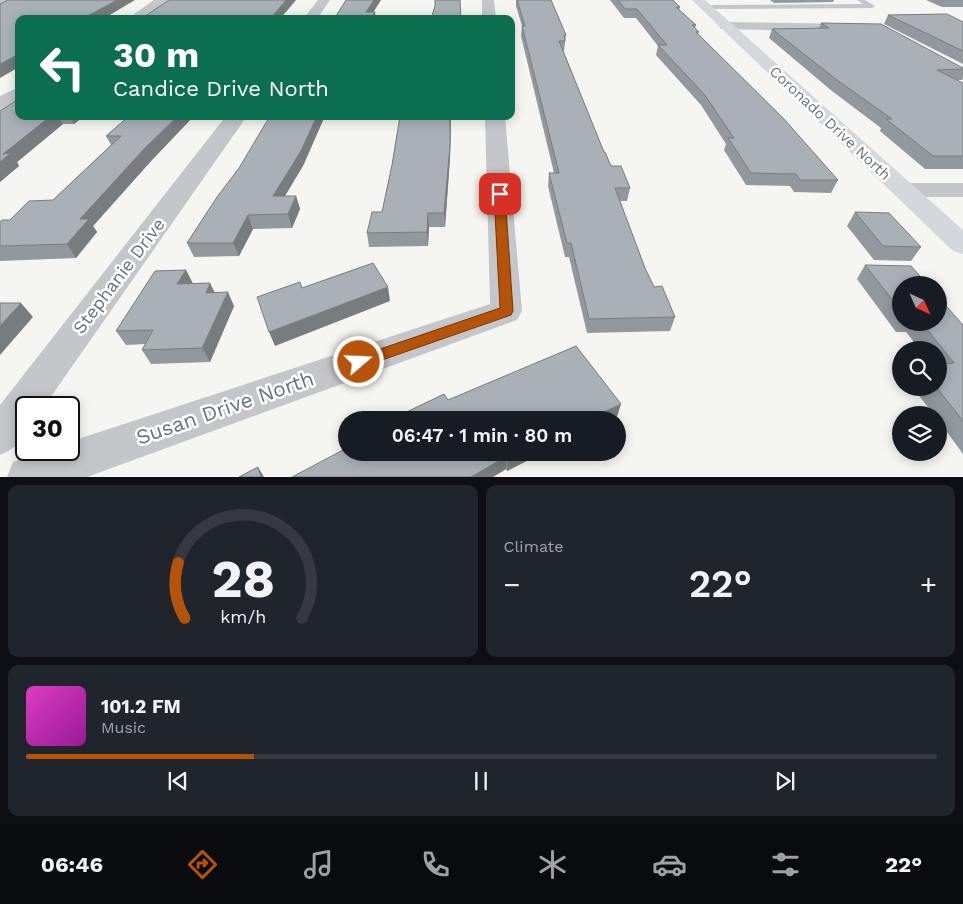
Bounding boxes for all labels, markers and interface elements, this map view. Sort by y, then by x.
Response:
text: 30 m [113,34,199,76]
icon: left [30,35,95,100]
street label: Coronado Drive North [766,62,894,184]
text: Candice Drive North [113,76,329,101]
pin [479,173,521,215]
icon: arrive [486,180,514,208]
street label: Stephanie Drive [68,214,169,338]
north arrow [892,276,948,331]
map controls [892,276,947,461]
position arrow [332,335,384,387]
button: search [892,341,947,396]
street label: Susan Drive North [133,365,317,450]
speed limit sign: 30 [15,396,80,461]
button: layers [892,406,947,461]
text: 06:47 · 1 min · 80 m [392,424,572,447]
text: Climate [504,537,564,556]
text: 28 [211,549,275,610]
text: 22° [689,562,752,606]
text: − [504,568,520,601]
text: + [920,568,937,601]
text: km/h [220,606,266,627]
text: 101.2 FM [101,695,181,718]
text: Music [101,718,146,737]
icon: previous [164,767,192,795]
icon: pause [467,767,495,795]
icon: next [771,767,799,795]
icon: directions [185,847,220,882]
icon: music [301,847,336,882]
icon: phone [418,847,453,882]
icon: climate [535,847,570,882]
icon: car [652,847,687,882]
icon: filters [768,847,803,882]
text: 06:46 [41,852,103,877]
text: 22° [885,852,922,877]

